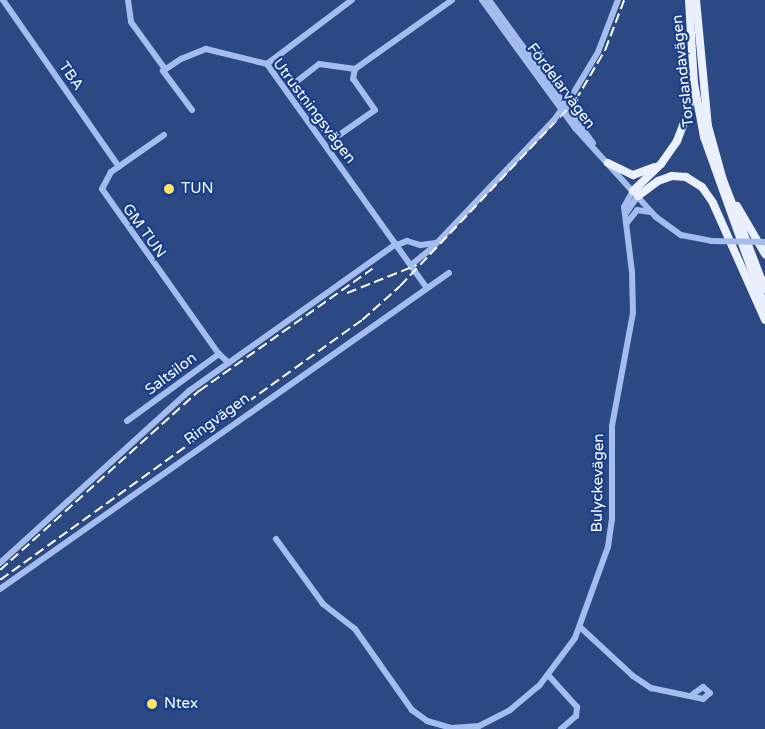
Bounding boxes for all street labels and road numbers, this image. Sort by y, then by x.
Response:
street label: Torslandavägen [668,14,698,128]
street label: Fördelarvägen [523,40,599,132]
street label: Utrustningsvägen [269,55,359,167]
street label: TBA [55,58,87,94]
street label: GM TUN [118,201,170,261]
street label: Saltsilon [142,349,200,399]
street label: Ringvägen [181,389,253,449]
street label: Bulyckevägen [588,433,608,533]

